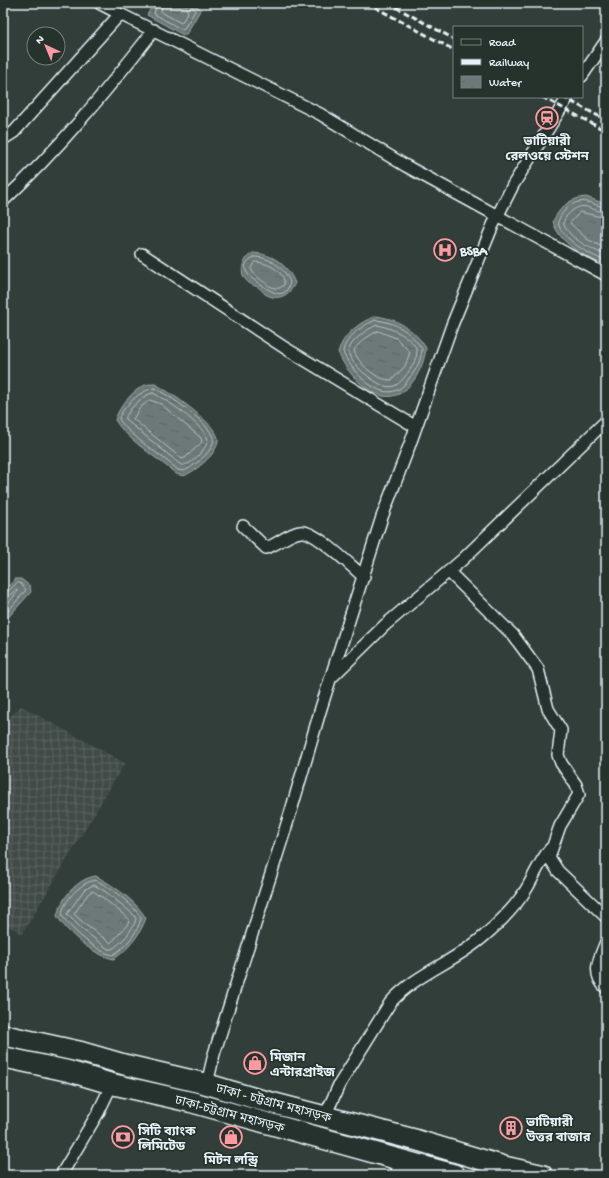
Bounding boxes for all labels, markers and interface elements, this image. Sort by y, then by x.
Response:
north arrow [26,26,66,66]
legend [453,26,583,98]
text: N [34,33,47,47]
text: Road [489,37,516,51]
text: Railway [489,57,529,71]
text: Water [489,77,523,91]
station icon: ভাটিয়ারী রেলওয়ে স্টেশন [534,105,560,131]
place label: ভাটিয়ারী রেলওয়ে স্টেশন [505,133,590,165]
hospital icon: BSBA [432,237,458,263]
place label: BSBA [459,245,488,260]
place label: মিজান এন্টারপ্রাইজ [269,1049,335,1081]
shop icon: মিজান এন্টারপ্রাইজ [242,1050,268,1076]
street label: ঢাকা - চট্টগ্রাম মহাসড়ক [213,1080,334,1127]
street label: ঢাকা-চট্টগ্রাম মহাসড়ক [172,1091,287,1137]
place label: ভাটিয়ারী উত্তর বাজার [525,1114,591,1146]
building icon: ভাটিয়ারী উত্তর বাজার [498,1115,524,1141]
place label: সিটি ব্যাংক লিমিটেড [137,1123,196,1155]
bank icon: সিটি ব্যাংক লিমিটেড [110,1124,136,1150]
shop icon: মিটন লন্ড্রি [218,1124,244,1150]
place label: মিটন লন্ড্রি [203,1152,259,1169]

